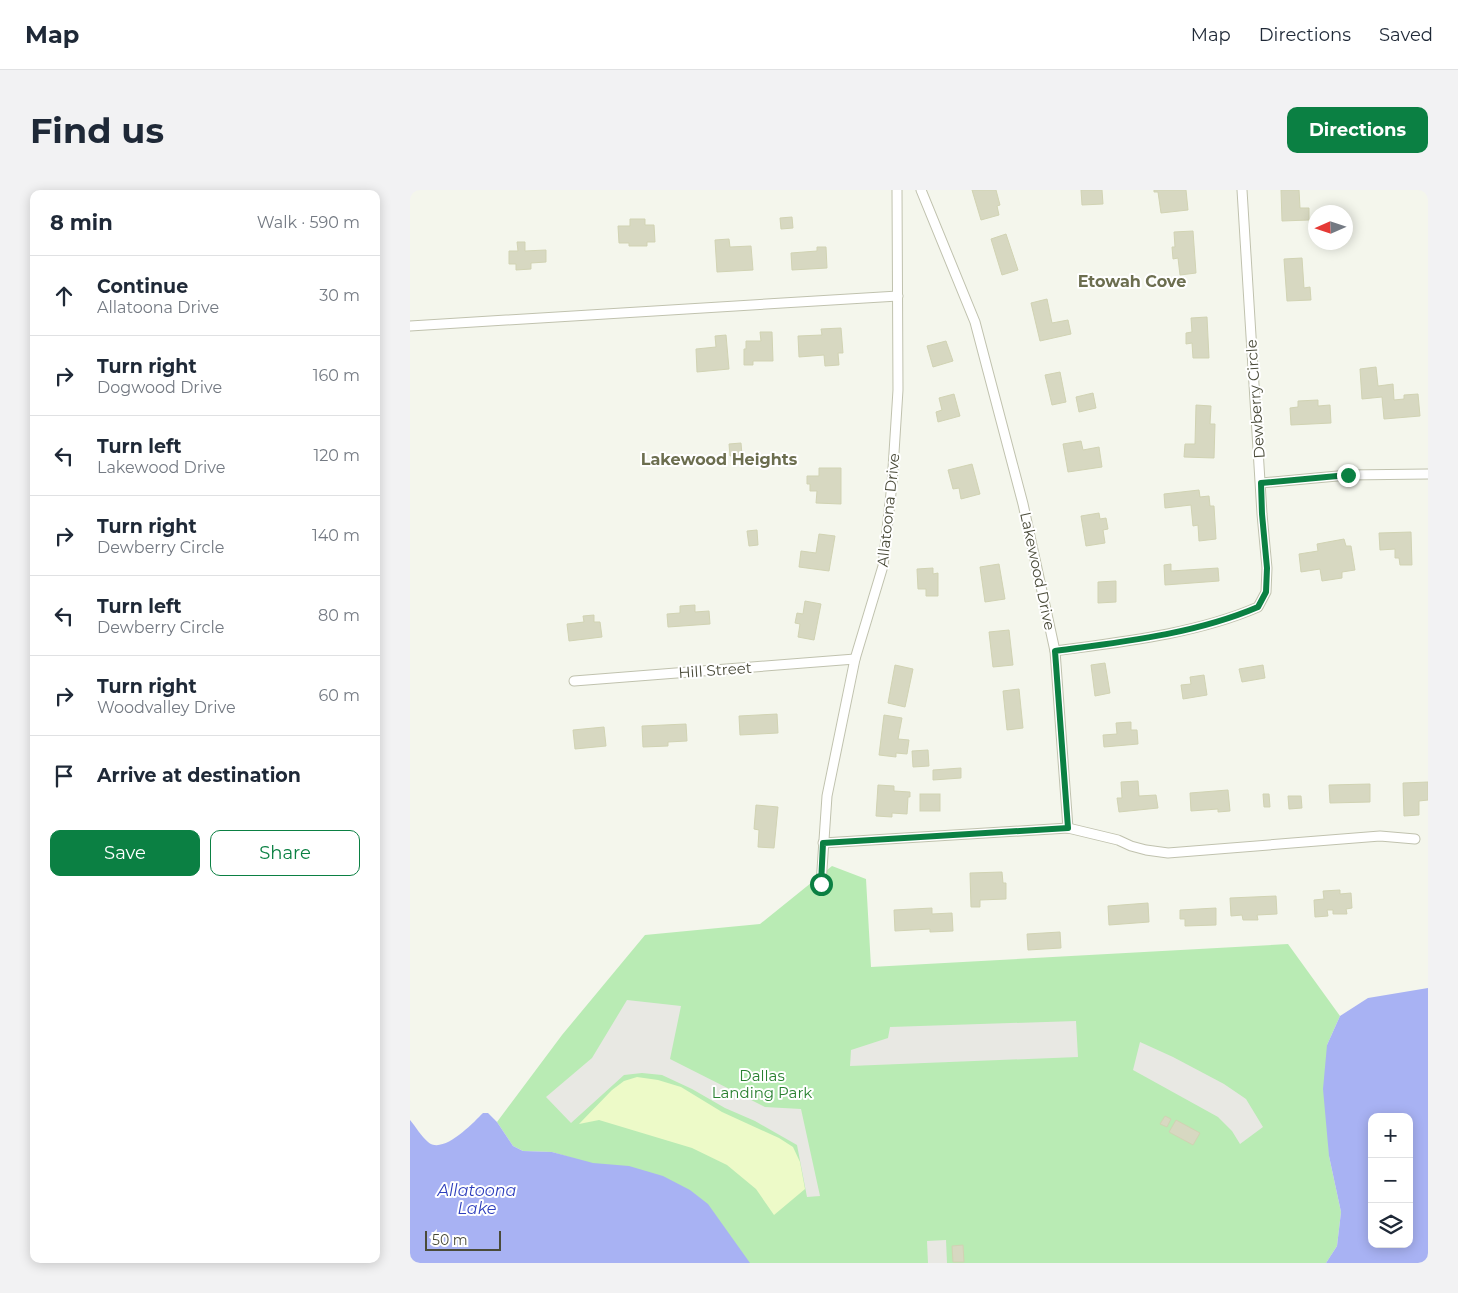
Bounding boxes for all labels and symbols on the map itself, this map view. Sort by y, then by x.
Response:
north arrow [1308,205,1353,250]
district label: Etowah Cove [1078,272,1186,291]
street label: Dewberry Circle [1241,339,1269,459]
district label: Lakewood Heights [641,450,798,469]
street label: Allatoona Drive [873,452,903,568]
route end [1337,464,1360,487]
street label: Lakewood Drive [1016,510,1060,632]
street label: Hill Street [678,658,752,682]
route start [810,873,833,896]
park label: Dallas Landing Park [712,1066,812,1102]
water label: Allatoona Lake [437,1181,517,1218]
scale bar [425,1228,501,1251]

